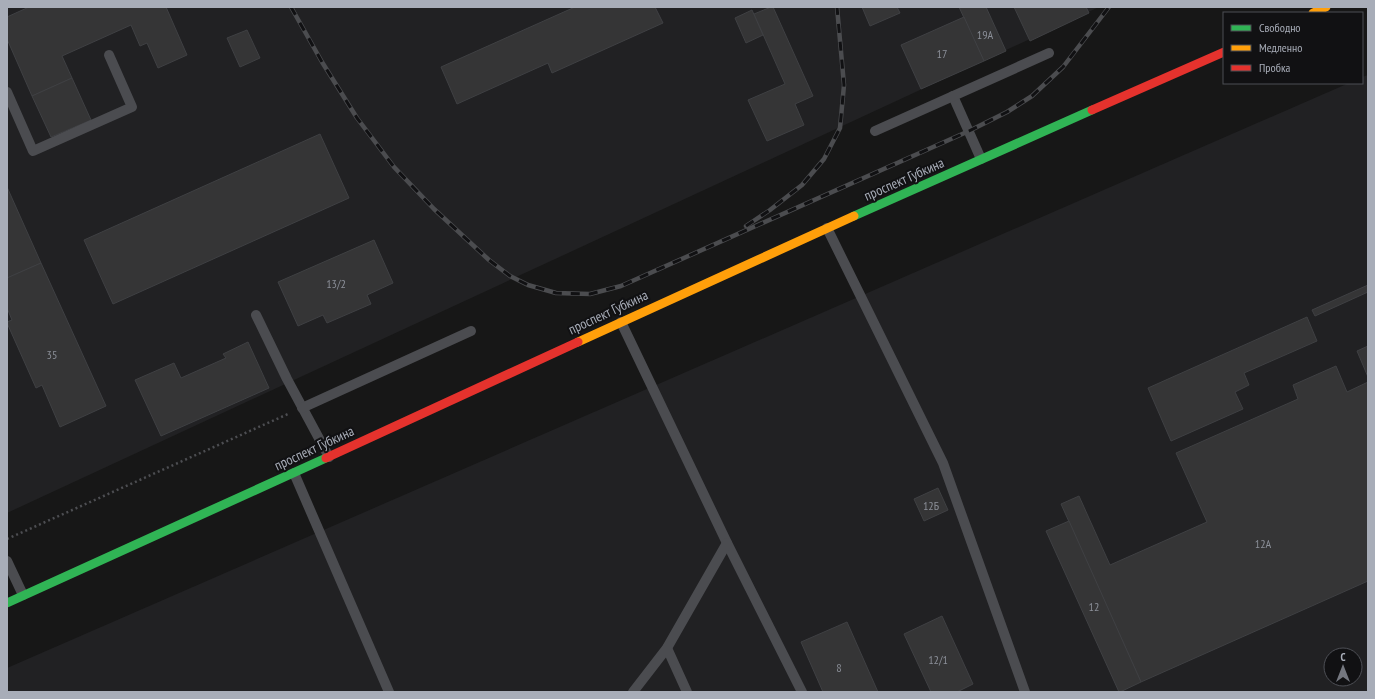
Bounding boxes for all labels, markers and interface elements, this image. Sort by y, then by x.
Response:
legend [1223,12,1363,84]
text: Свободно [1259,20,1301,35]
house number: 19А [977,27,994,42]
text: Медленно [1259,40,1302,55]
house number: 17 [937,46,947,61]
text: Пробка [1259,60,1291,75]
street label: проспект Губкина [861,153,947,205]
house number: 13/2 [326,276,346,291]
street label: проспект Губкина [565,286,651,338]
house number: 35 [47,347,57,362]
street label: проспект Губкина [271,422,357,474]
house number: 12Б [923,498,939,513]
house number: 12А [1255,536,1272,551]
house number: 12 [1089,599,1099,614]
north arrow [1323,647,1363,687]
text: С [1340,650,1346,664]
house number: 12/1 [928,652,948,667]
house number: 8 [836,660,842,675]

